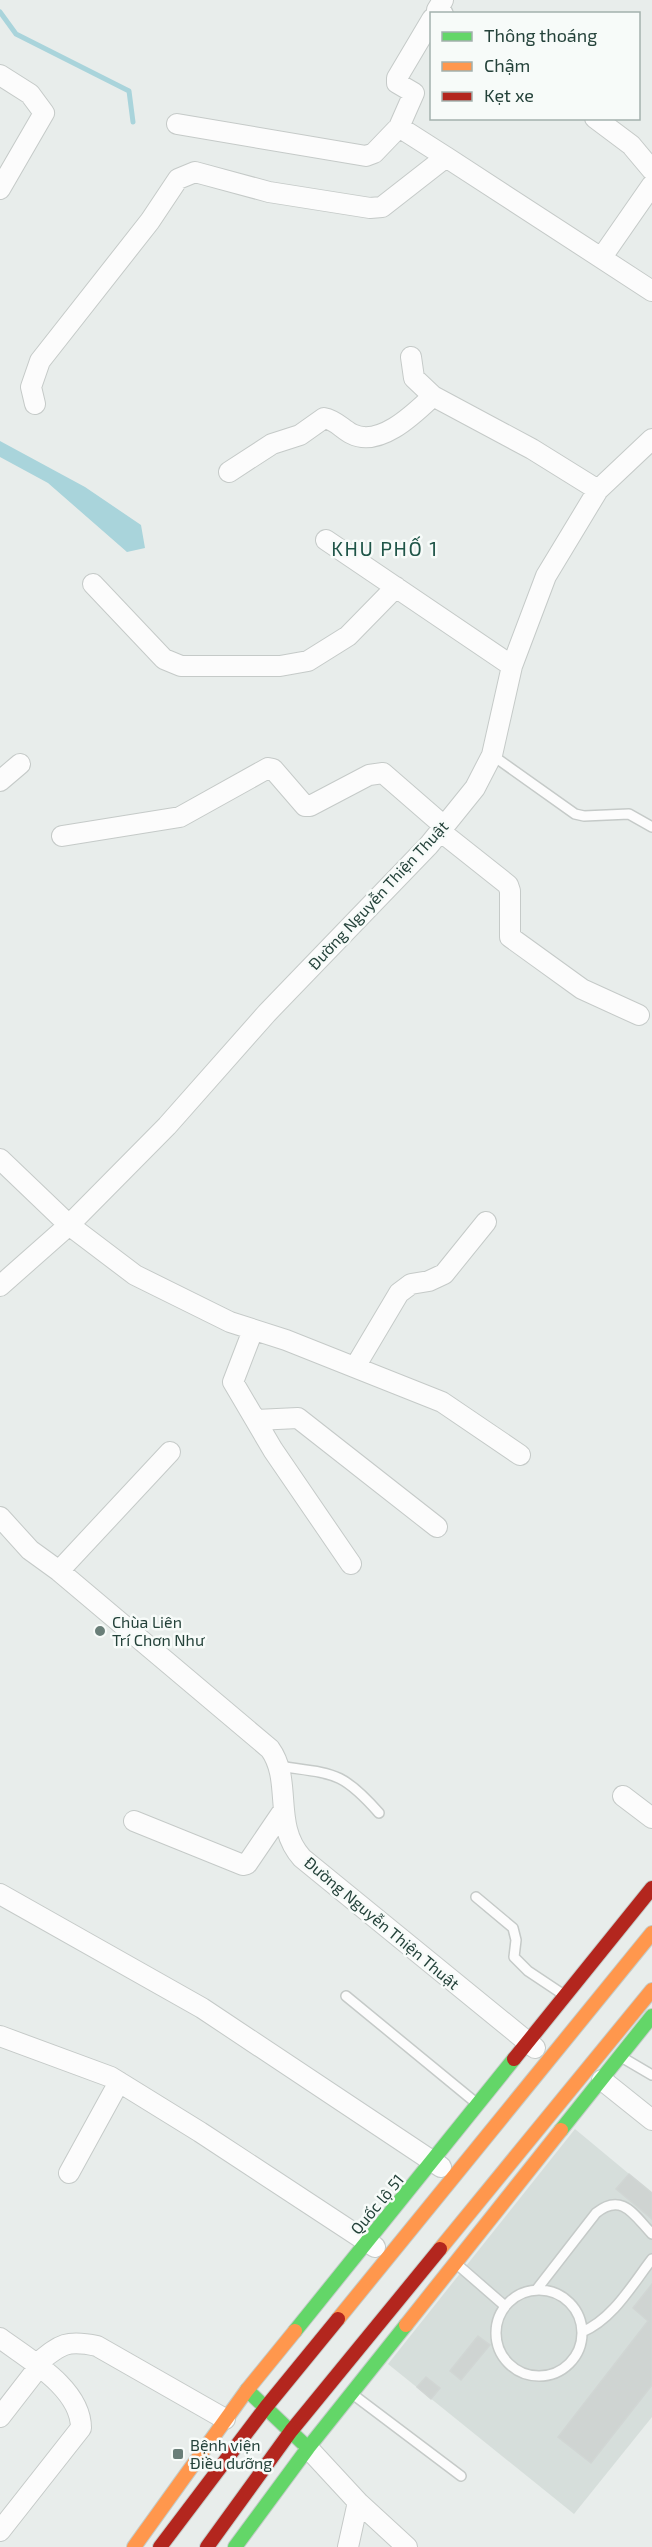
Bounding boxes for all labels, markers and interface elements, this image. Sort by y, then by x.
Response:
legend [430,12,640,120]
text: Thông thoáng [484,24,597,46]
text: Chậm [484,54,530,76]
text: Kẹt xe [484,84,534,106]
district label: KHU PHỐ 1 [331,535,439,560]
street label: Đường Nguyễn Thiện Thuật [304,816,452,973]
place label: Chùa Liên Trí Chơn Như [112,1612,205,1649]
marker: Chùa Liên Trí Chơn Như [93,1624,107,1638]
street label: Đường Nguyễn Thiện Thuật [301,1852,464,1993]
street label: Quốc lộ 51 [346,2170,408,2238]
place label: Bệnh viện Điều dưỡng [190,2435,272,2472]
marker: Bệnh viện Điều dưỡng [171,2447,185,2461]

